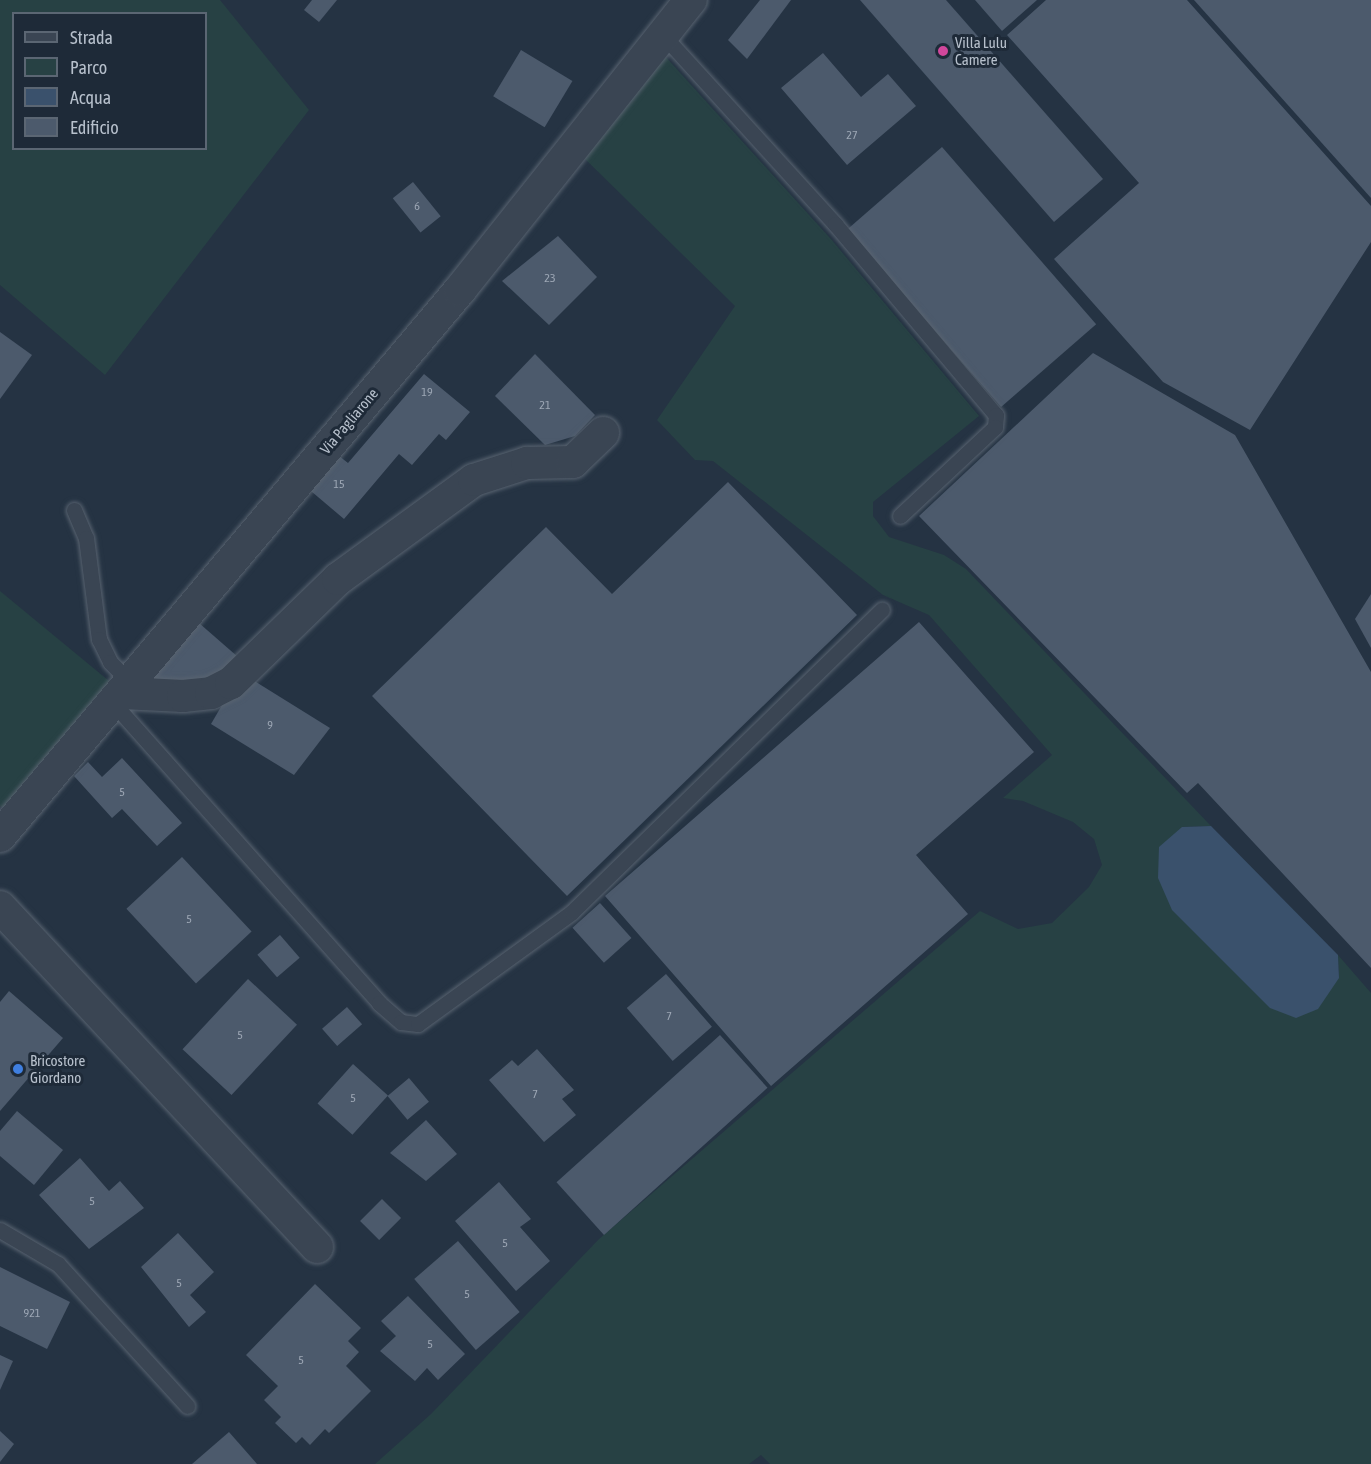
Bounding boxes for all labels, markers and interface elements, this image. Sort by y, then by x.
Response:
legend [12,12,207,150]
text: Strada [70,27,113,48]
place label: Villa Lulu Camere [955,33,1007,68]
marker: Villa Lulu Camere [936,44,950,58]
text: Parco [70,57,107,78]
text: Acqua [70,87,111,108]
text: Edificio [70,117,119,138]
house number: 27 [846,129,858,143]
house number: 6 [414,200,420,214]
house number: 23 [544,272,556,286]
street label: Via Pagliarone [316,384,382,458]
house number: 19 [421,386,433,400]
house number: 21 [539,399,551,413]
house number: 15 [333,478,345,492]
house number: 9 [267,719,273,733]
house number: 5 [119,786,125,800]
house number: 5 [186,913,192,927]
house number: 7 [666,1010,672,1024]
house number: 5 [237,1029,243,1043]
place label: Bricostore Giordano [30,1051,85,1086]
marker: Bricostore Giordano [11,1062,25,1076]
house number: 7 [532,1088,538,1102]
house number: 5 [350,1092,356,1106]
house number: 5 [89,1195,95,1209]
house number: 5 [502,1237,508,1251]
house number: 5 [176,1277,182,1291]
house number: 5 [464,1288,470,1302]
house number: 921 [24,1307,40,1321]
house number: 5 [427,1338,433,1352]
house number: 5 [298,1354,304,1368]

